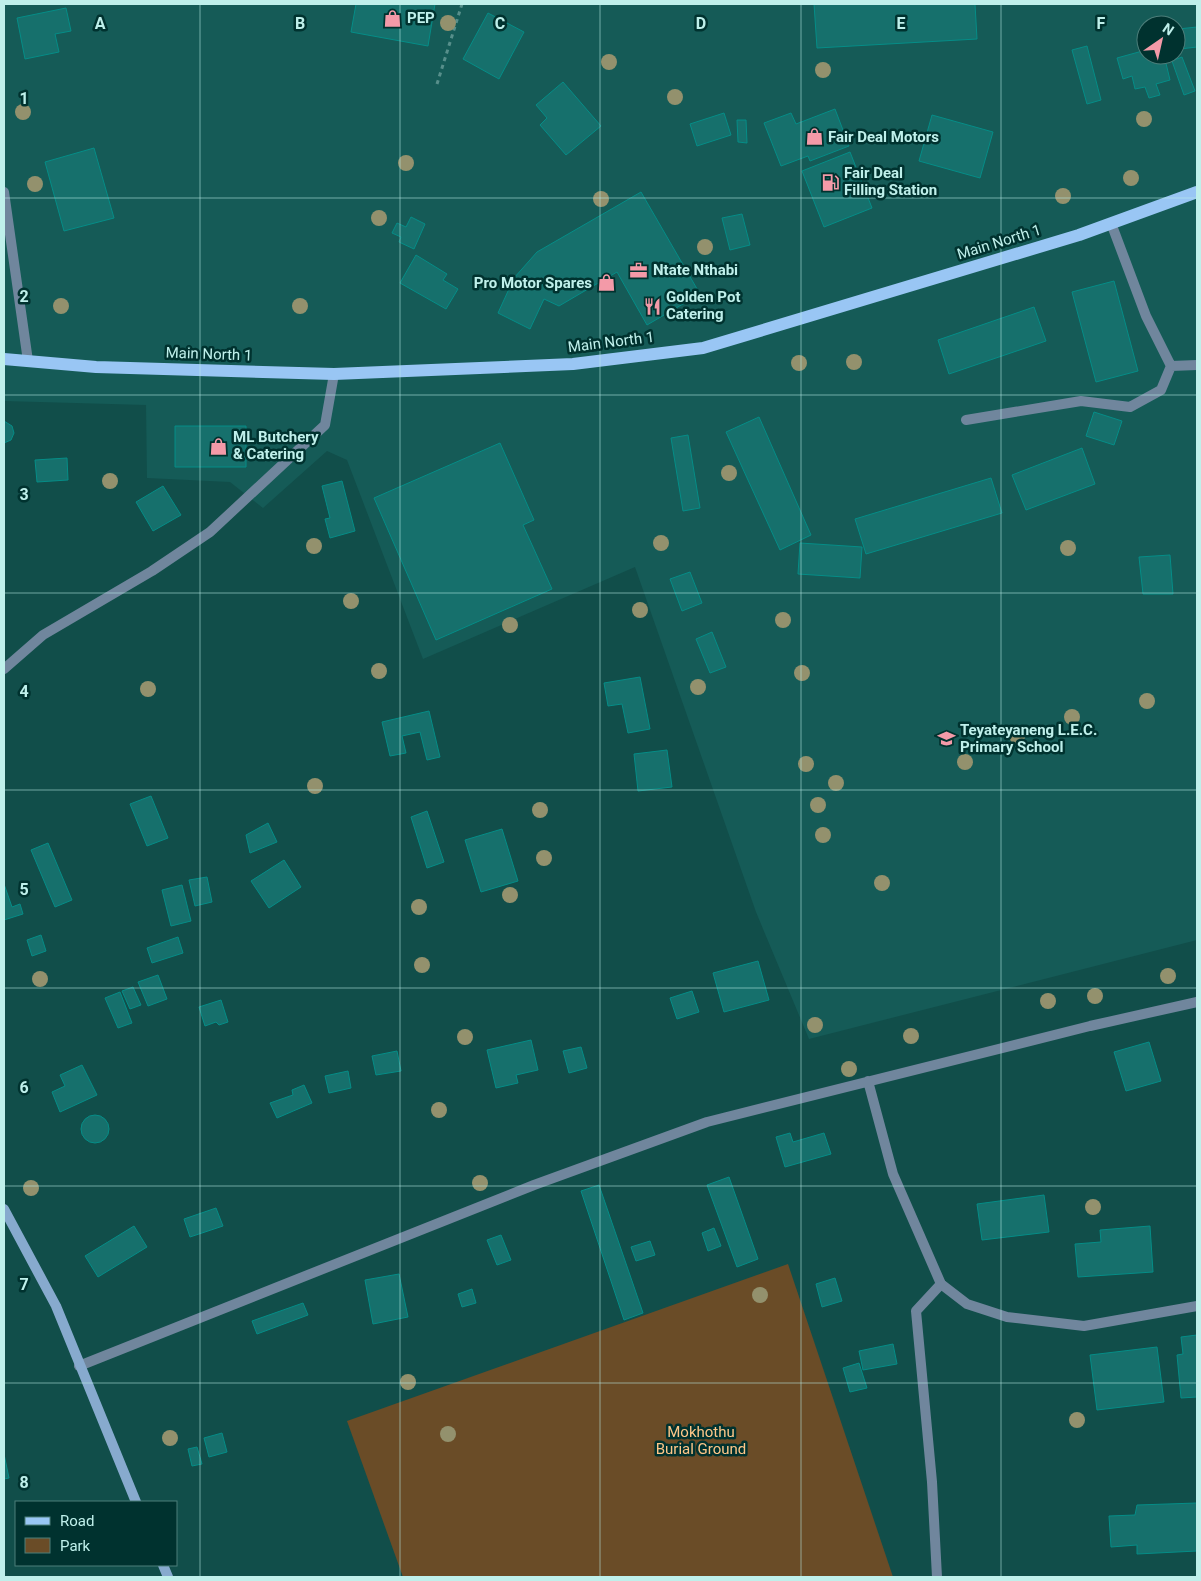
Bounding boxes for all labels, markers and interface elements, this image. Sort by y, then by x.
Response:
shop icon: PEP [383,8,403,28]
place label: PEP [407,9,435,27]
text: A [95,14,106,33]
text: B [295,14,305,33]
text: C [495,14,505,33]
text: D [696,14,706,33]
text: E [897,14,906,33]
text: F [1097,14,1106,33]
north arrow [1136,15,1186,65]
text: N [1160,20,1177,39]
text: 1 [19,89,29,108]
shop icon: Fair Deal Motors [804,127,824,147]
place label: Fair Deal Motors [828,128,939,146]
place label: Fair Deal Filling Station [844,164,937,199]
fuel station icon: Fair Deal Filling Station [820,172,840,192]
street label: Main North 1 [955,221,1043,263]
office icon: Ntate Nthabi [629,260,649,280]
place label: Ntate Nthabi [653,261,738,279]
shop icon: Pro Motor Spares [596,273,616,293]
place label: Pro Motor Spares [474,274,592,292]
text: 2 [19,287,29,306]
place label: Golden Pot Catering [666,288,740,323]
restaurant icon: Golden Pot Catering [642,296,662,316]
street label: Main North 1 [567,328,655,356]
street label: Main North 1 [165,343,253,365]
place label: ML Butchery & Catering [233,428,319,463]
shop icon: ML Butchery & Catering [209,436,229,456]
text: 3 [19,485,29,504]
text: 4 [19,682,29,701]
place label: Teyateyaneng L.E.C. Primary School [960,721,1097,756]
school or university icon: Teyateyaneng L.E.C. Primary School [936,729,956,749]
text: 5 [19,880,29,899]
text: 6 [19,1078,29,1097]
text: 7 [19,1275,29,1294]
park label: Mokhothu Burial Ground [656,1423,746,1458]
text: 8 [19,1473,29,1492]
legend [15,1501,178,1566]
text: Road [60,1512,94,1530]
text: Park [60,1537,91,1555]

